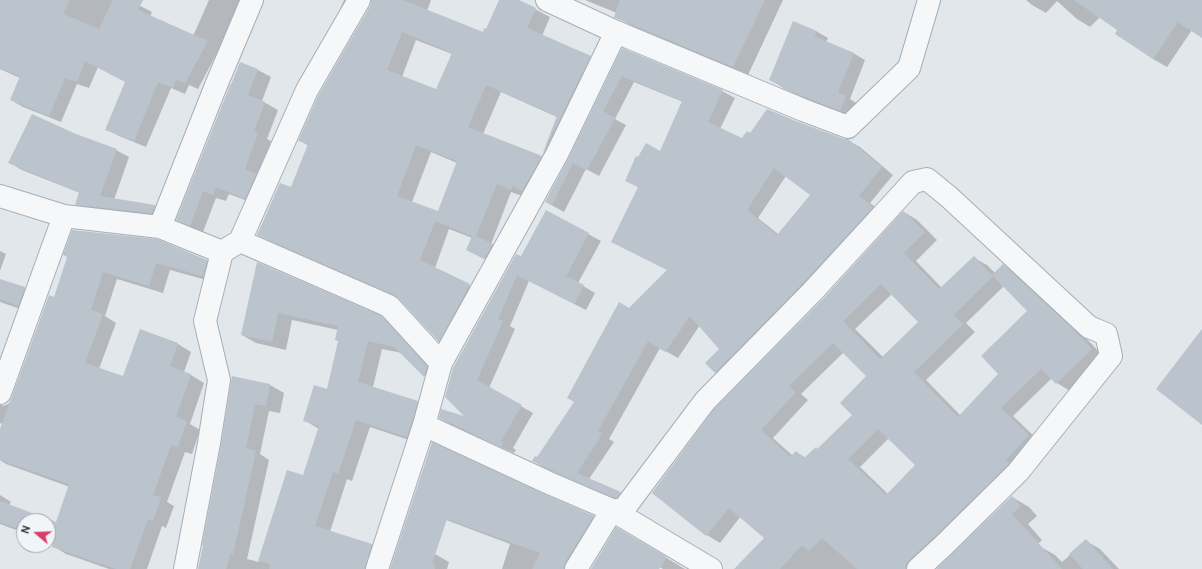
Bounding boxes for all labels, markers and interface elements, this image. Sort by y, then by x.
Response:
north arrow [16,513,56,553]
text: N [18,523,33,535]

